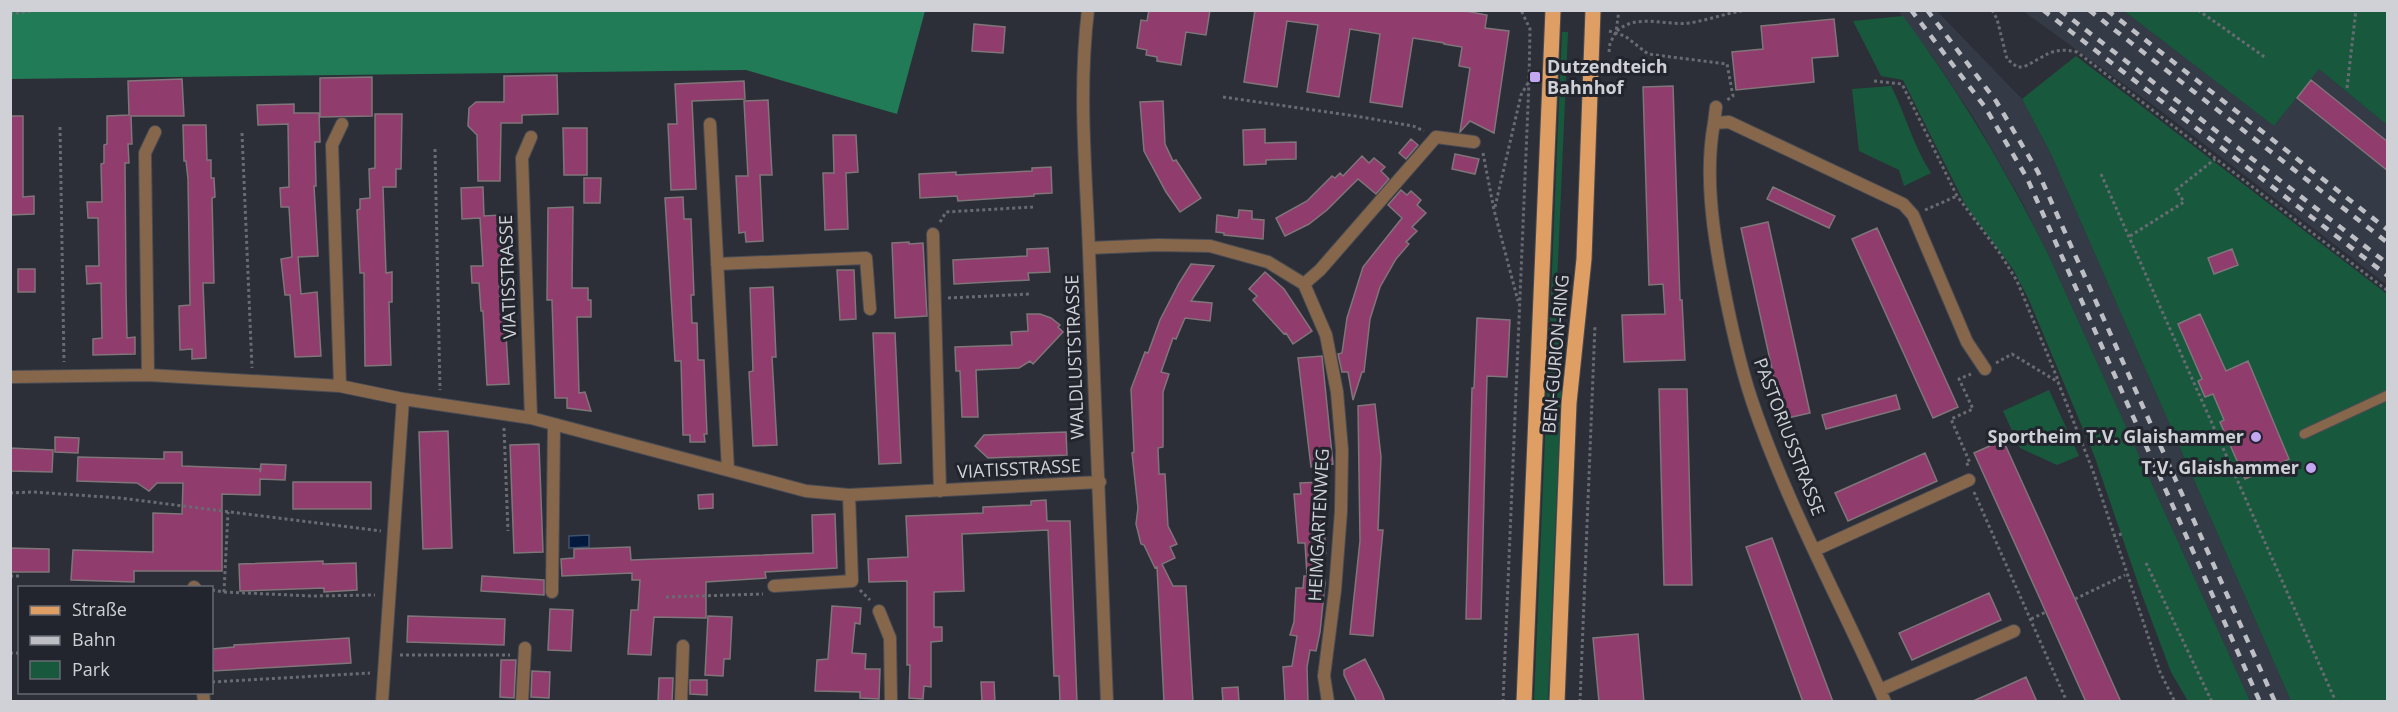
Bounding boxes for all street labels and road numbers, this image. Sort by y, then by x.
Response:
street label: VIATISSTRASSE [493,215,521,339]
street label: BEN-GURION-RING [1536,273,1574,434]
street label: WALDLUSTSTRASSE [1059,274,1089,440]
street label: PASTORIUSSTRASSE [1749,354,1831,519]
street label: HEIMGARTENWEG [1302,448,1334,602]
street label: VIATISSTRASSE [956,453,1081,483]

